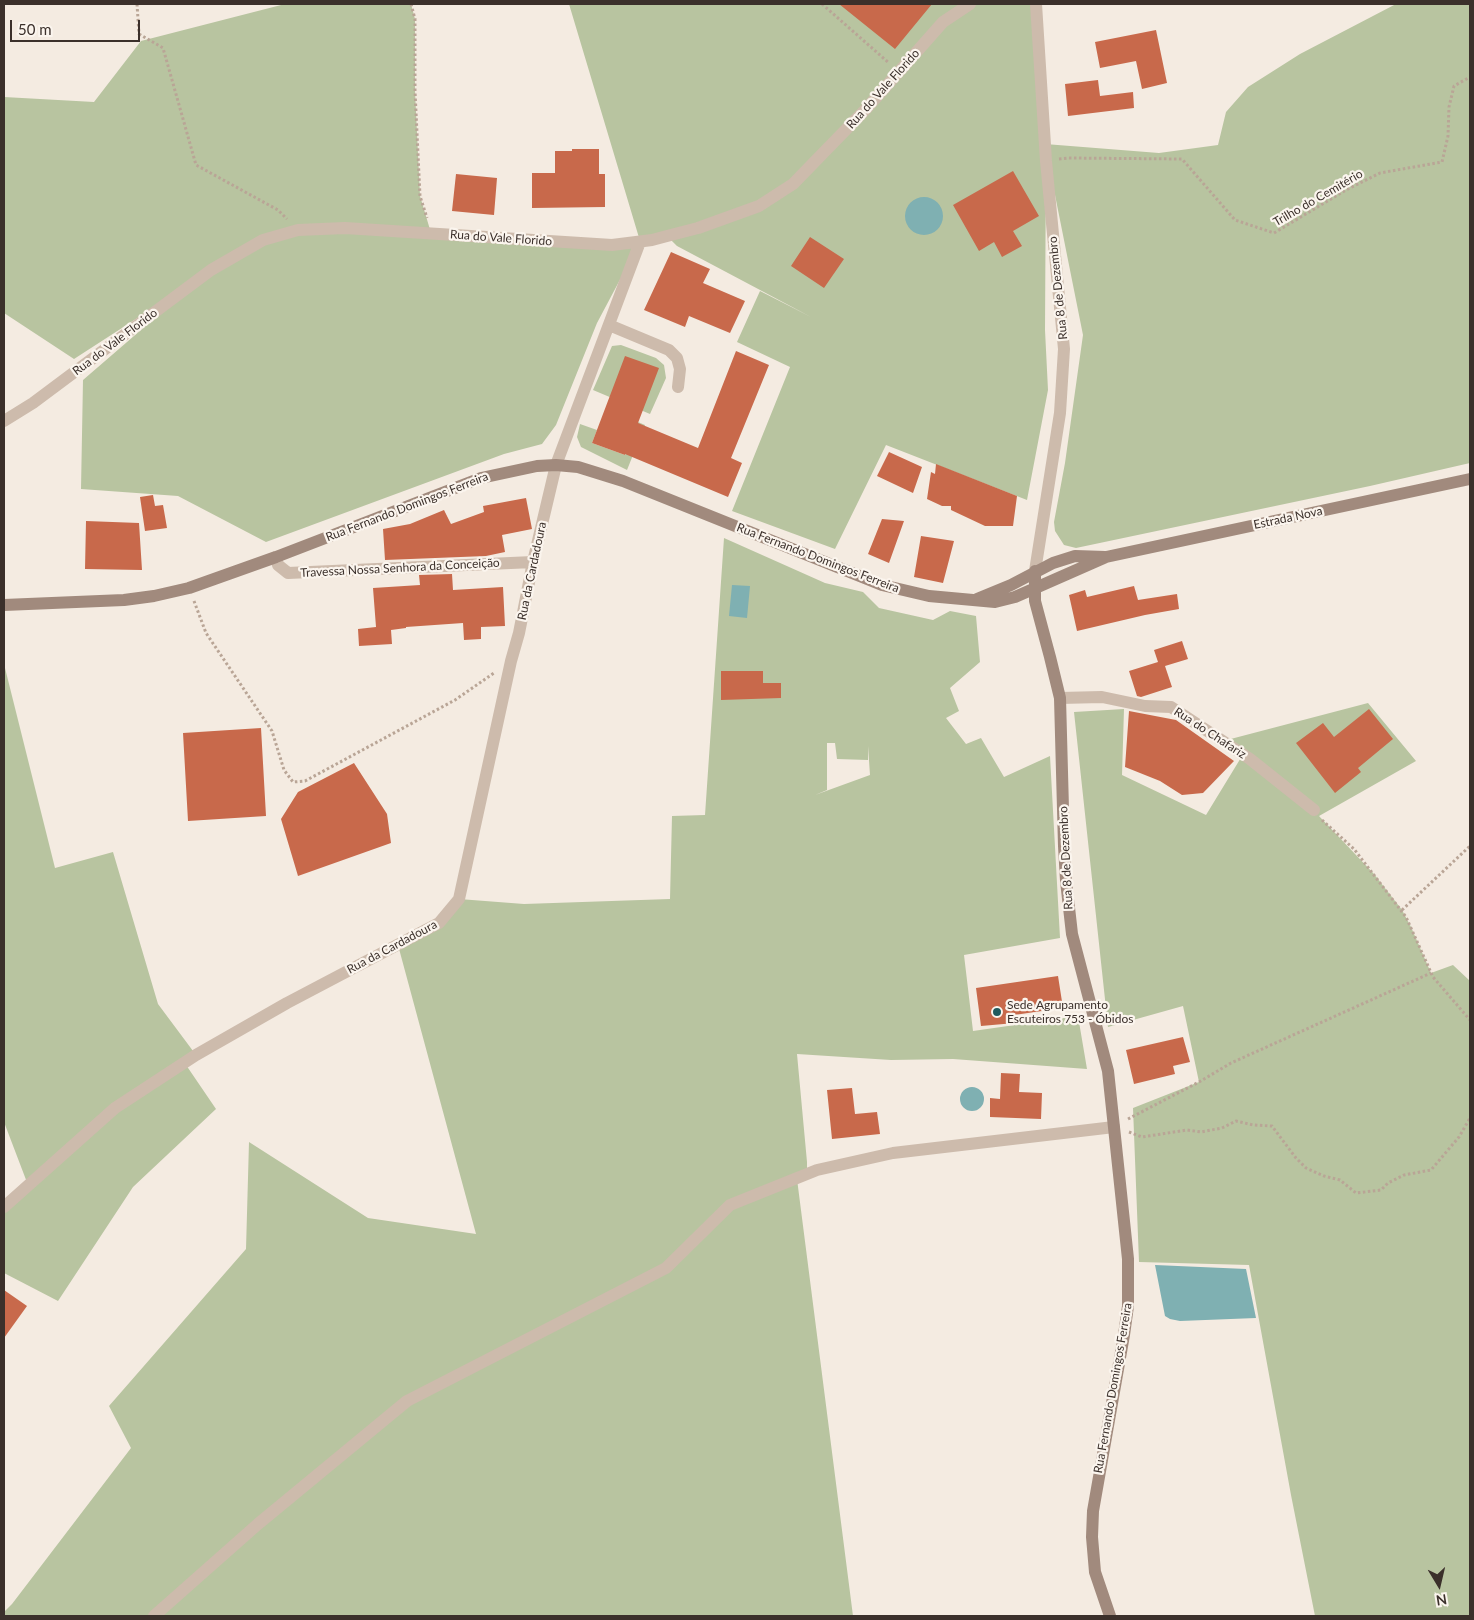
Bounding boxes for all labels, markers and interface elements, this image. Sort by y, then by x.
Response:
scale bar [12,10,142,42]
text: 50 m [18,20,52,38]
street label: Rua do Vale Florido [843,46,923,132]
street label: Trilho do Cemitério [1271,167,1365,229]
street label: Rua do Vale Florido [450,227,552,249]
street label: Rua 8 de Dezembro [1045,236,1071,340]
street label: Rua do Vale Florido [70,306,160,378]
street label: Rua Fernando Domingos Ferreira [324,469,490,545]
street label: Estrada Nova [1252,504,1324,532]
street label: Rua Fernando Domingos Ferreira [735,520,901,596]
street label: Rua da Cardadoura [515,521,549,621]
street label: Travessa Nossa Senhora da Conceição [300,556,500,580]
street label: Rua do Chafariz [1171,704,1249,762]
street label: Rua 8 de Dezembro [1056,806,1076,910]
street label: Rua da Cardadoura [344,917,440,977]
place label: Sede Agrupamento Escuteiros 753 - Óbidos [1007,998,1133,1026]
marker: Sede Agrupamento Escuteiros 753 - Óbidos [991,1006,1003,1018]
street label: Rua Fernando Domingos Ferreira [1091,1302,1135,1474]
north arrow [1414,1560,1464,1610]
text: N [1435,1591,1448,1610]

